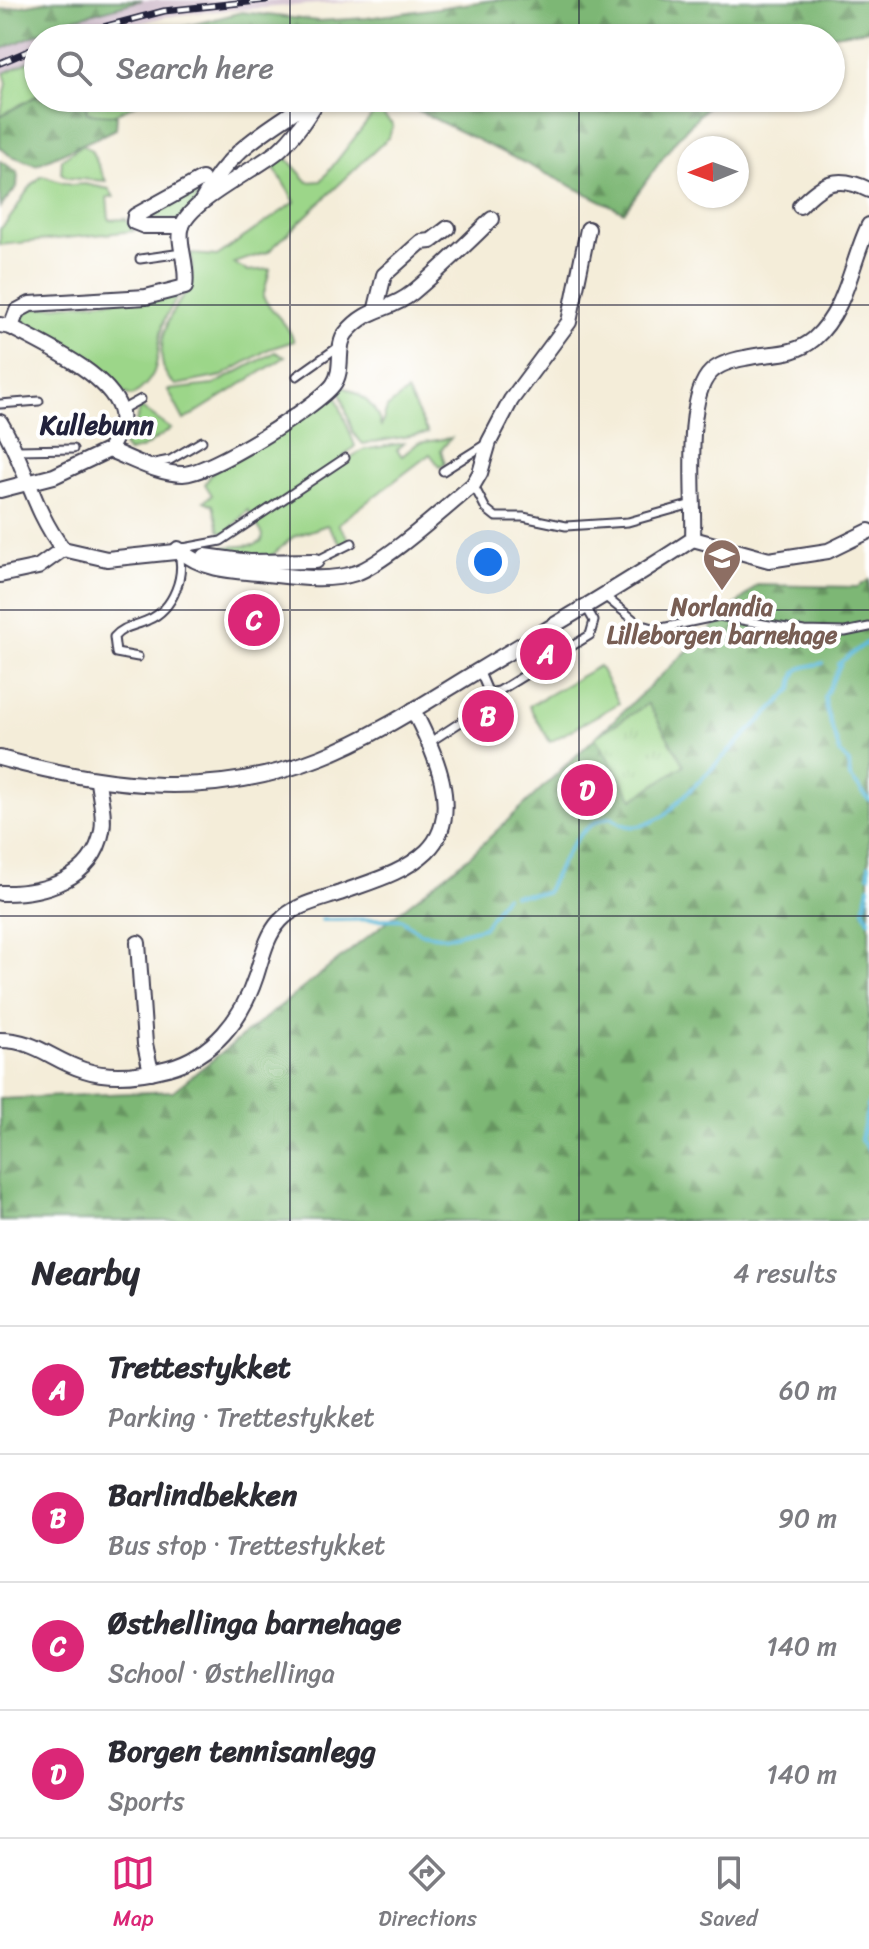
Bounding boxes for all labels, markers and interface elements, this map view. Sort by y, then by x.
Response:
search box [24,24,845,112]
text: Search here [116,41,274,95]
icon: search [52,46,96,90]
north arrow [677,136,749,208]
district label: Kullebunn [39,402,154,448]
school or university icon: Norlandia Lilleborgen barnehage [701,537,743,592]
your location [468,542,508,582]
place label: Norlandia Lilleborgen barnehage [607,586,838,656]
pin: C [228,590,280,650]
pin: A [520,624,572,684]
pin: B [462,686,514,746]
pin: D [561,760,613,820]
text: Nearby [32,1243,140,1303]
text: 4 results [733,1250,837,1296]
text: Trettestykket [108,1340,291,1394]
text: A [49,1367,67,1413]
text: 60 m [779,1367,837,1413]
text: Parking · Trettestykket [108,1394,375,1440]
text: Barlindbekken [108,1468,297,1522]
text: B [50,1495,66,1541]
text: 90 m [778,1495,837,1541]
text: Bus stop · Trettestykket [108,1522,385,1568]
text: Østhellinga barnehage [108,1596,402,1650]
text: C [50,1623,66,1669]
text: 140 m [766,1623,837,1669]
text: School · Østhellinga [108,1650,335,1696]
text: Borgen tennisanlegg [108,1724,376,1778]
text: D [50,1751,66,1797]
text: 140 m [766,1751,837,1797]
text: Sports [108,1778,184,1824]
tab: Map [111,1851,155,1938]
tab: Directions [378,1851,477,1938]
tab: Saved [700,1851,758,1938]

